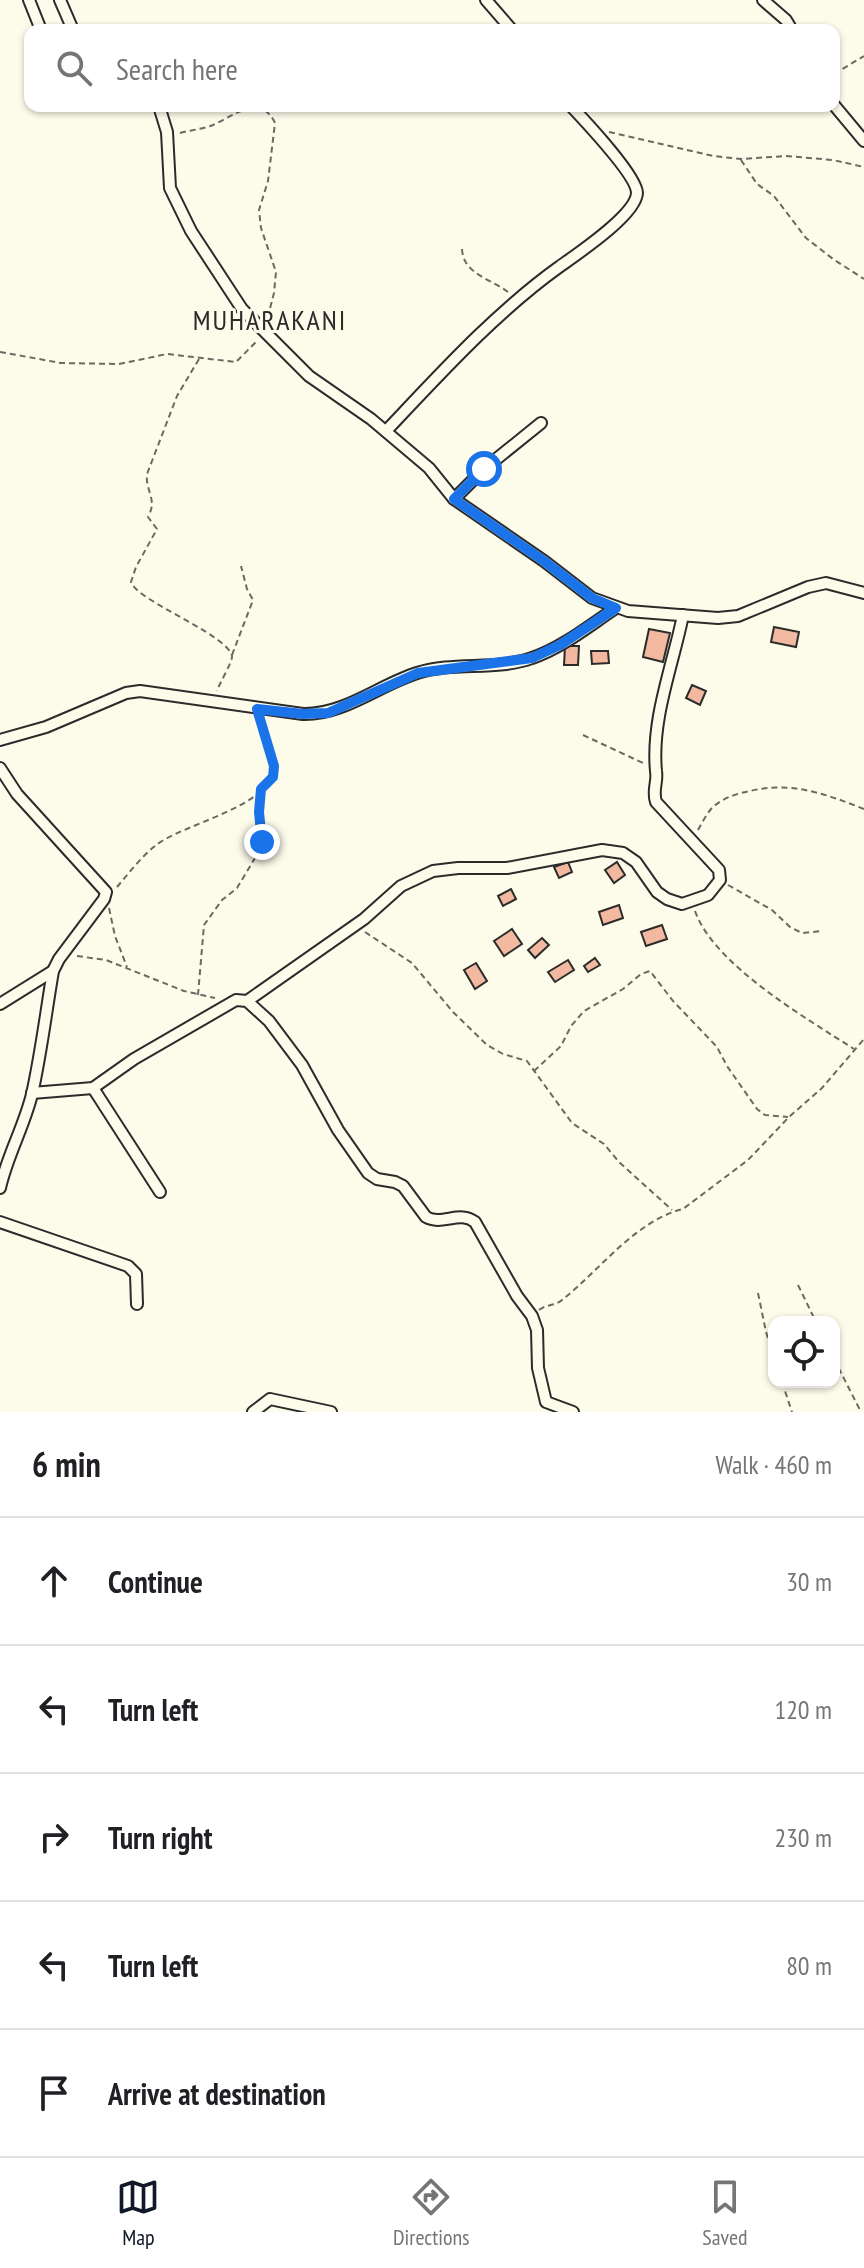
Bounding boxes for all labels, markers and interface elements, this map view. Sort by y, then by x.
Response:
search box [24,24,840,112]
icon: search [52,46,96,90]
text: Search here [116,49,238,88]
district label: MUHARAKANI [193,301,347,338]
route start [466,451,502,487]
route end [244,824,280,860]
map controls [768,1316,840,1388]
button: locate [768,1316,840,1388]
text: 6 min [32,1442,101,1486]
text: Walk · 460 m [715,1448,832,1481]
icon: ahead [32,1559,76,1603]
text: Continue [108,1562,203,1601]
text: 30 m [786,1565,832,1598]
icon: left [32,1687,76,1731]
text: Turn left [108,1690,198,1729]
text: 120 m [774,1693,832,1726]
icon: right [32,1815,76,1859]
text: Turn right [108,1818,212,1857]
text: 230 m [774,1821,832,1854]
icon: left [32,1943,76,1987]
text: Turn left [108,1946,198,1985]
text: 80 m [786,1949,832,1982]
icon: arrive [32,2071,76,2115]
text: Arrive at destination [108,2074,326,2113]
tab: Map [116,2175,160,2251]
tab: Directions [393,2175,470,2251]
tab: Saved [702,2175,748,2251]

